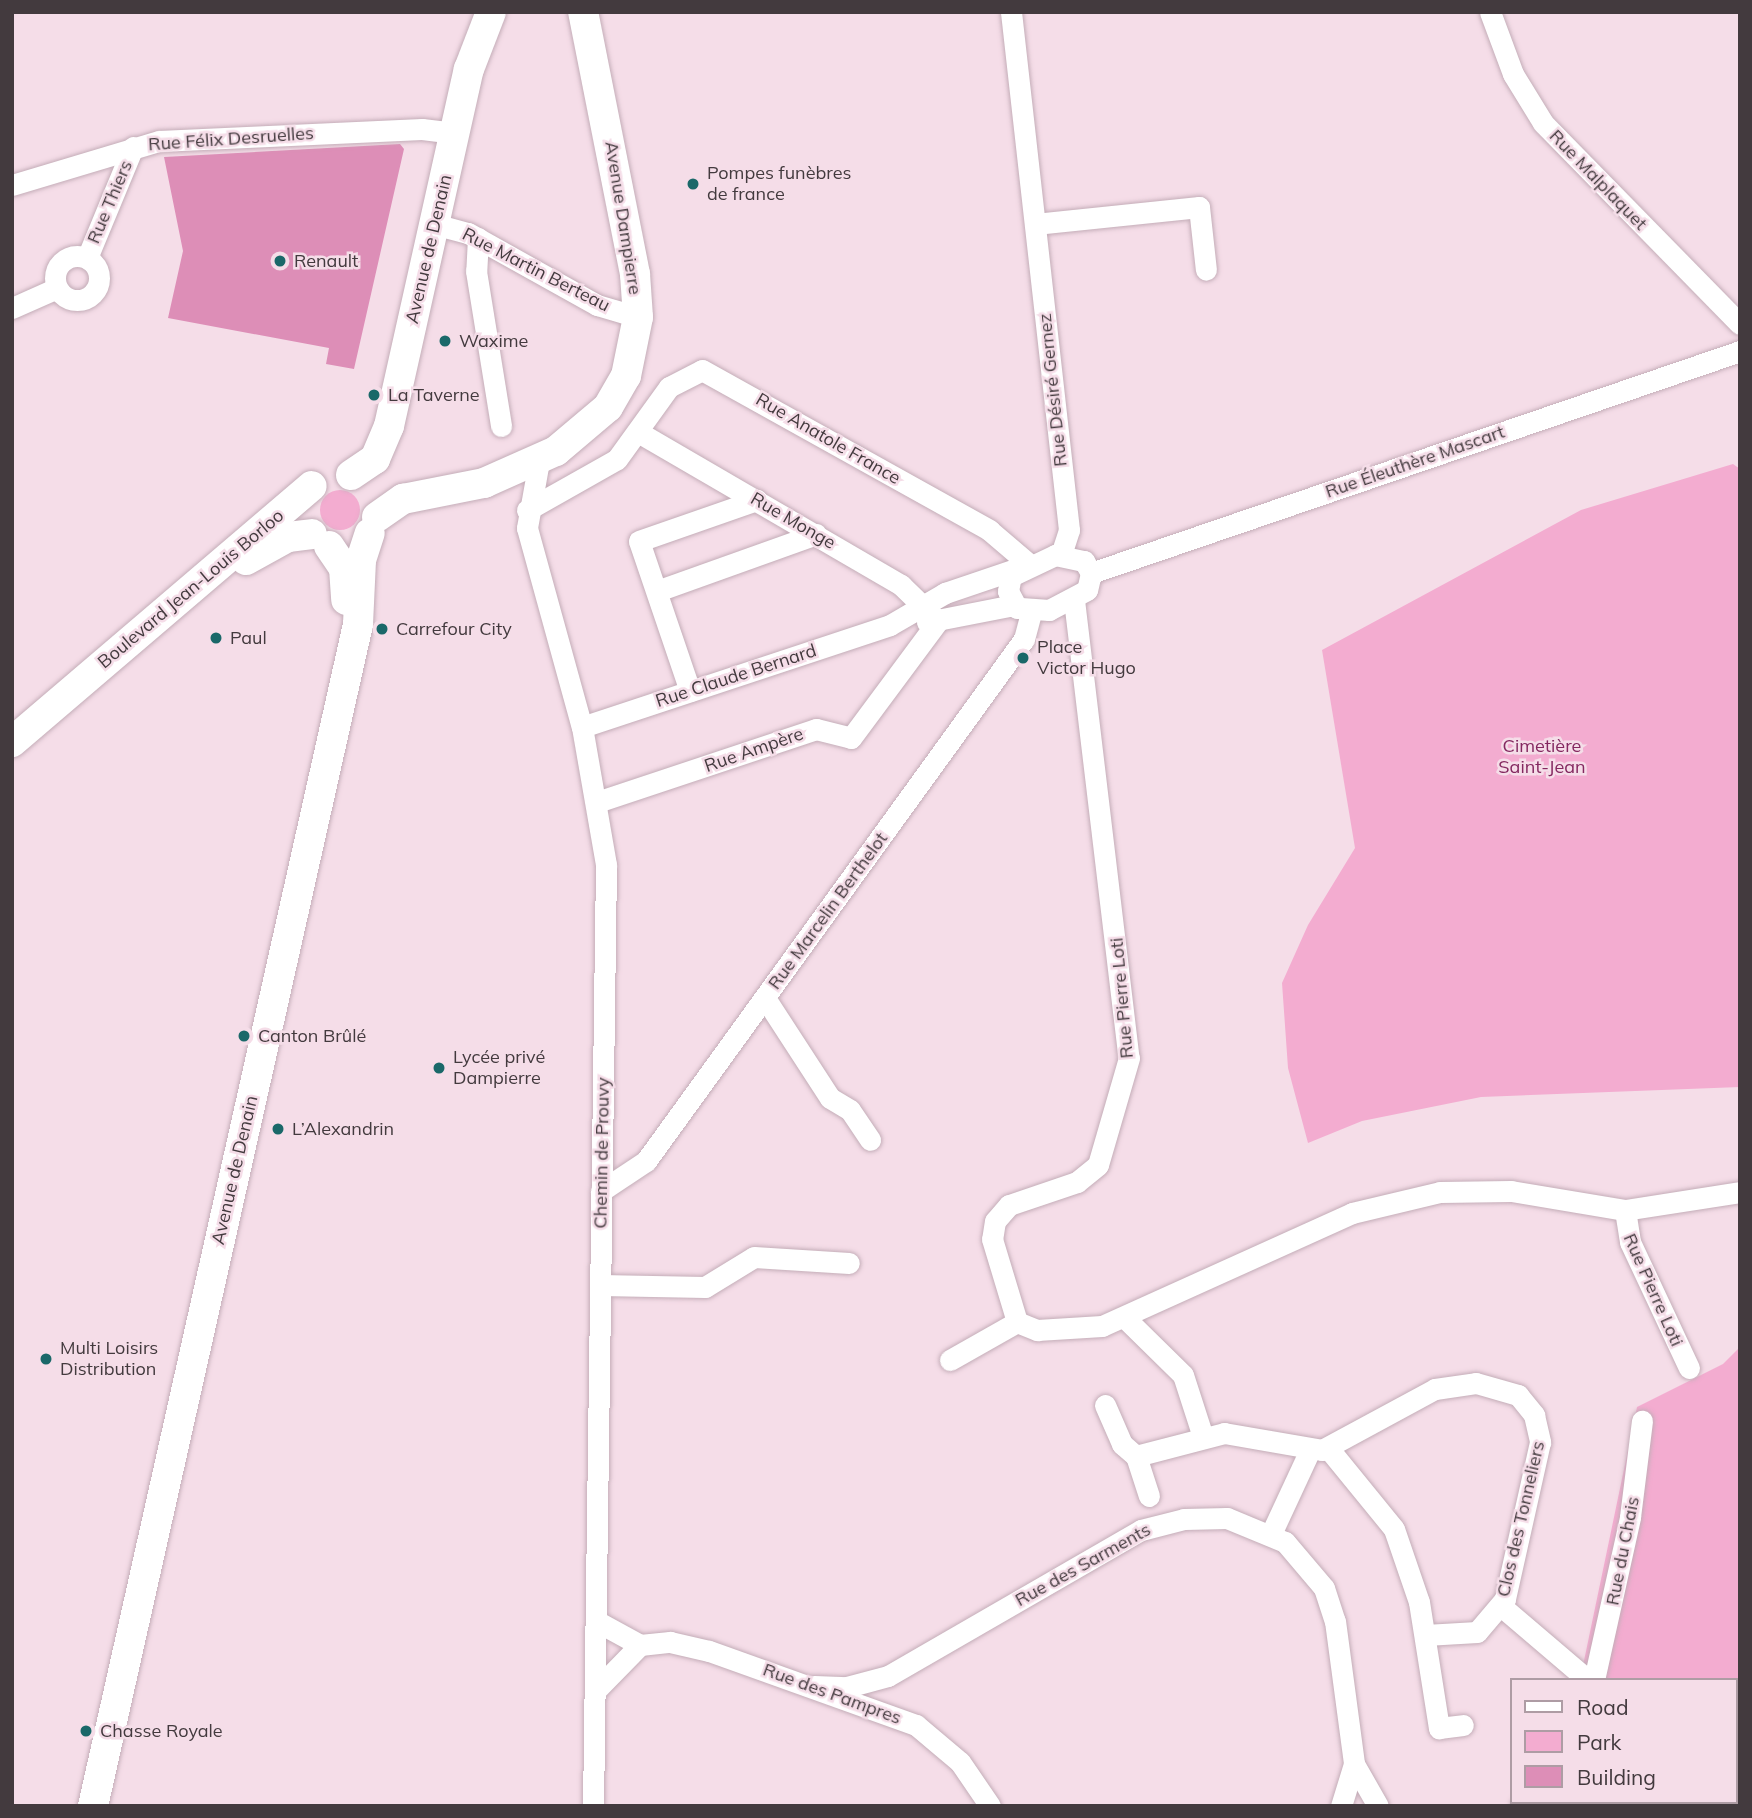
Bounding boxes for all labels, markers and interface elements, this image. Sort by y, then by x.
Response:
street label: Rue Félix Desruelles [147,122,315,156]
street label: Rue Malplaquet [1545,125,1651,235]
street label: Avenue Dampierre [600,140,646,296]
street label: Rue Thiers [83,157,137,247]
place label: Pompes funèbres de france [707,163,851,206]
street label: Avenue de Denain [401,172,457,326]
marker: Pompes funèbres de france [685,176,701,192]
street label: Rue Martin Berteau [459,223,613,317]
place label: Renault [294,250,358,272]
marker: Renault [272,253,288,269]
street label: Rue Désiré Gernez [1034,312,1072,468]
place label: Waxime [459,330,528,352]
marker: Waxime [437,333,453,349]
place label: La Taverne [388,384,480,406]
marker: La Taverne [366,387,382,403]
street label: Rue Anatole France [752,389,904,489]
street label: Rue Éleuthère Mascart [1323,421,1507,503]
street label: Rue Monge [747,488,839,554]
street label: Boulevard Jean-Louis Borloo [94,505,288,673]
place label: Carrefour City [396,618,512,640]
marker: Carrefour City [374,621,390,637]
place label: Paul [230,627,267,649]
marker: Paul [208,630,224,646]
place label: Place Victor Hugo [1037,637,1136,680]
street label: Rue Claude Bernard [653,640,819,712]
marker: Place Victor Hugo [1015,650,1031,666]
street label: Rue Ampère [702,723,806,777]
park label: Cimetière Saint-Jean [1498,736,1586,778]
street label: Rue Marcelin Berthelot [764,828,892,994]
street label: Rue Pierre Loti [1106,937,1138,1059]
place label: Canton Brûlé [258,1025,366,1047]
marker: Canton Brûlé [236,1028,252,1044]
place label: Lycée privé Dampierre [453,1047,545,1090]
marker: Lycée privé Dampierre [431,1060,447,1076]
street label: Chemin de Prouvy [590,1077,614,1229]
street label: Avenue de Denain [207,1093,263,1247]
place label: L’Alexandrin [292,1118,394,1140]
marker: L’Alexandrin [270,1121,286,1137]
street label: Rue Pierre Loti [1619,1230,1687,1350]
place label: Multi Loisirs Distribution [60,1338,158,1380]
marker: Multi Loisirs Distribution [38,1351,54,1367]
street label: Clos des Tonneliers [1493,1439,1549,1599]
street label: Rue du Chais [1602,1495,1644,1607]
street label: Rue des Sarments [1012,1519,1154,1611]
street label: Rue des Pampres [760,1659,904,1729]
legend [1510,1678,1738,1804]
text: Road [1577,1694,1628,1720]
place label: Chasse Royale [100,1720,223,1742]
marker: Chasse Royale [78,1723,94,1739]
text: Park [1577,1729,1621,1755]
text: Building [1577,1764,1656,1790]

